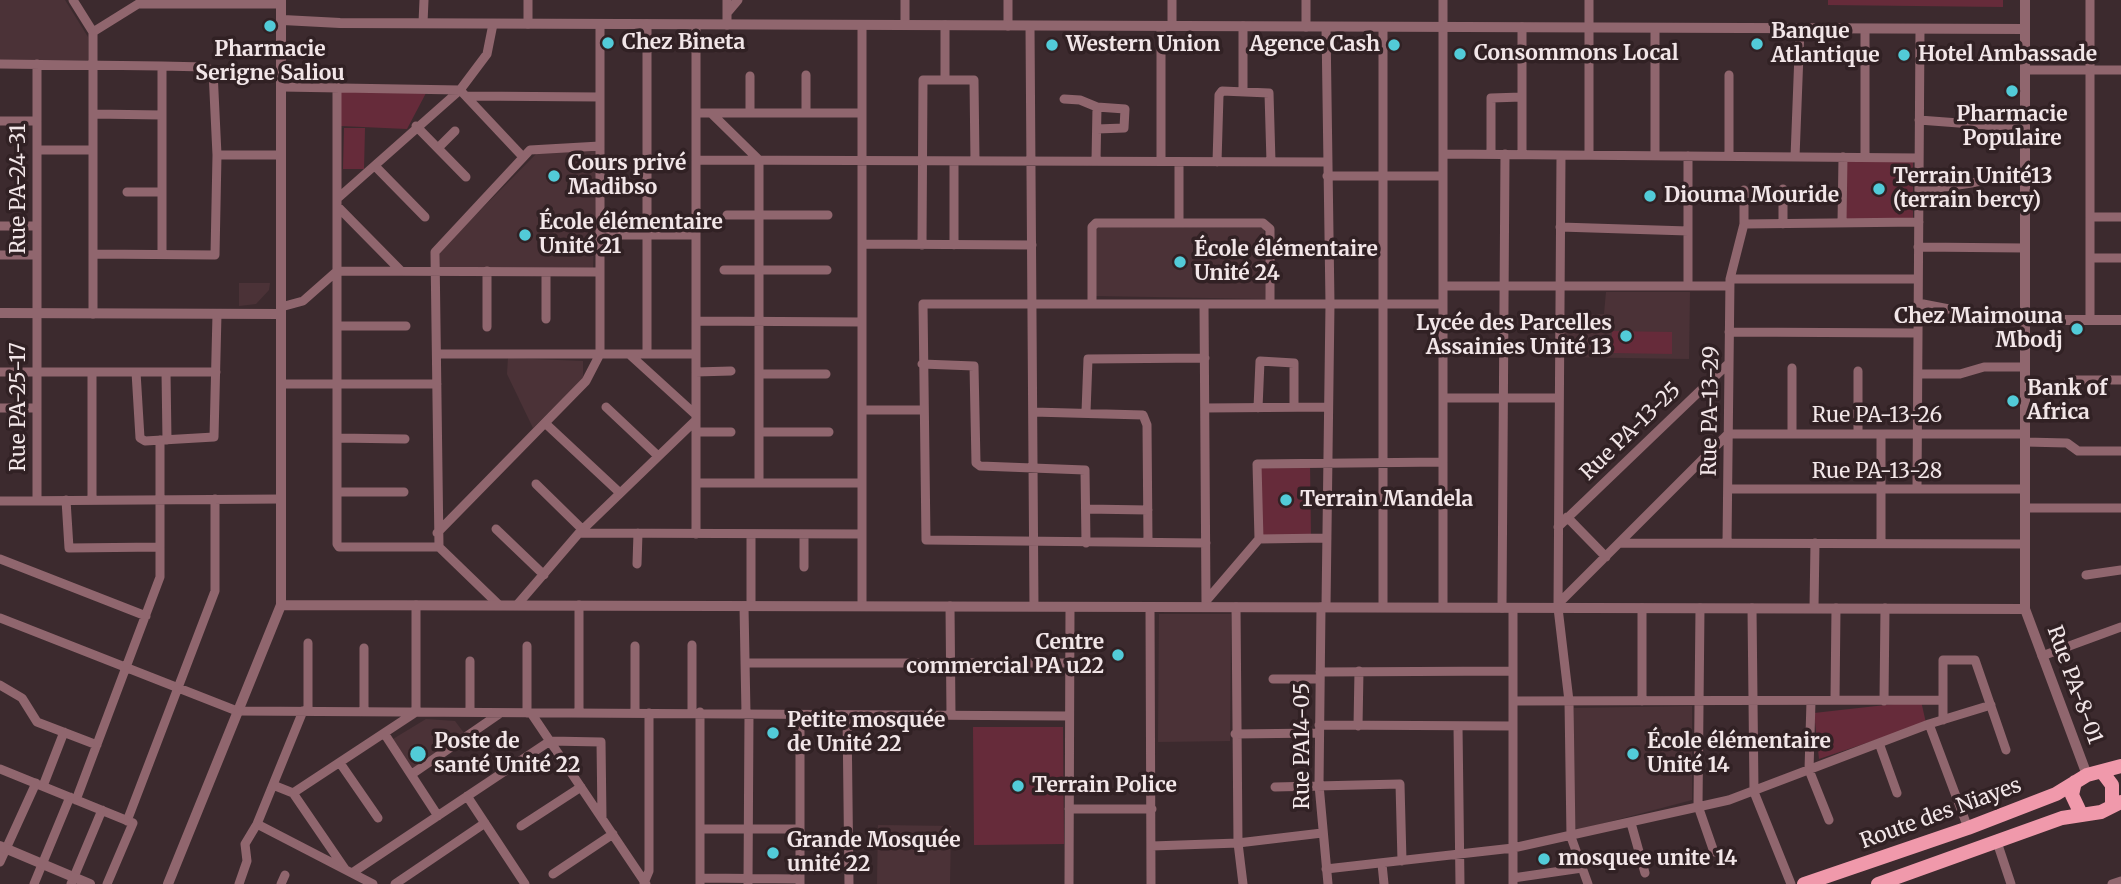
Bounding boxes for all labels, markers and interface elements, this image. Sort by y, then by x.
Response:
marker: Pharmacie Serigne Saliou [262,18,278,34]
place label: Banque Atlantique [1771,19,1880,69]
place label: Chez Bineta [622,30,745,56]
place label: Western Union [1066,32,1220,58]
place label: Agence Cash [1250,32,1380,58]
marker: Chez Bineta [600,35,616,51]
marker: Banque Atlantique [1749,36,1765,52]
place label: Pharmacie Serigne Saliou [195,37,345,87]
marker: Western Union [1044,37,1060,53]
marker: Agence Cash [1386,37,1402,53]
place label: Consommons Local [1474,41,1679,67]
place label: Hotel Ambassade [1918,42,2097,68]
marker: Consommons Local [1452,46,1468,62]
marker: Hotel Ambassade [1896,47,1912,63]
marker: Pharmacie Populaire [2004,83,2020,99]
place label: Pharmacie Populaire [1956,102,2068,152]
street label: Rue PA-24-31 [6,124,32,254]
place label: Cours privé Madibso [568,151,686,201]
place label: Terrain Unité13 (terrain bercy) [1893,164,2052,214]
marker: Cours privé Madibso [546,168,562,184]
marker: Terrain Unité13 (terrain bercy) [1871,181,1887,197]
place label: Diouma Mouride [1664,183,1839,209]
marker: Diouma Mouride [1642,188,1658,204]
place label: École élémentaire Unité 21 [539,210,723,260]
marker: École élémentaire Unité 21 [517,227,533,243]
place label: École élémentaire Unité 24 [1194,237,1378,287]
marker: École élémentaire Unité 24 [1172,254,1188,270]
place label: Chez Maimouna Mbodj [1894,304,2063,354]
place label: Lycée des Parcelles Assainies Unité 13 [1416,311,1612,361]
marker: Chez Maimouna Mbodj [2069,321,2085,337]
marker: Lycée des Parcelles Assainies Unité 13 [1618,328,1634,344]
street label: Rue PA-25-17 [6,342,32,472]
street label: Rue PA-13-29 [1697,346,1725,476]
place label: Bank of Africa [2027,376,2107,426]
street label: Rue PA-13-25 [1576,378,1686,486]
marker: Bank of Africa [2005,393,2021,409]
street label: Rue PA-13-26 [1812,403,1942,429]
street label: Rue PA-13-28 [1812,459,1942,485]
place label: Terrain Mandela [1300,487,1473,513]
marker: Terrain Mandela [1278,492,1294,508]
street label: Rue PA-8-01 [2041,622,2107,748]
place label: Centre commercial PA u22 [906,630,1104,680]
marker: Centre commercial PA u22 [1110,647,1126,663]
street label: Rue PA14-05 [1290,683,1316,809]
place label: Petite mosquée de Unité 22 [787,708,945,758]
marker: Petite mosquée de Unité 22 [765,725,781,741]
place label: Poste de santé Unité 22 [434,729,580,779]
place label: École élémentaire Unité 14 [1647,729,1831,779]
marker: Poste de santé Unité 22 [408,744,428,764]
marker: École élémentaire Unité 14 [1625,746,1641,762]
place label: Terrain Police [1032,773,1177,799]
street label: Route des Niayes [1857,773,2025,855]
marker: Terrain Police [1010,778,1026,794]
place label: Grande Mosquée unité 22 [787,828,961,878]
marker: Grande Mosquée unité 22 [765,845,781,861]
place label: mosquee unite 14 [1558,846,1737,872]
marker: mosquee unite 14 [1536,851,1552,867]

